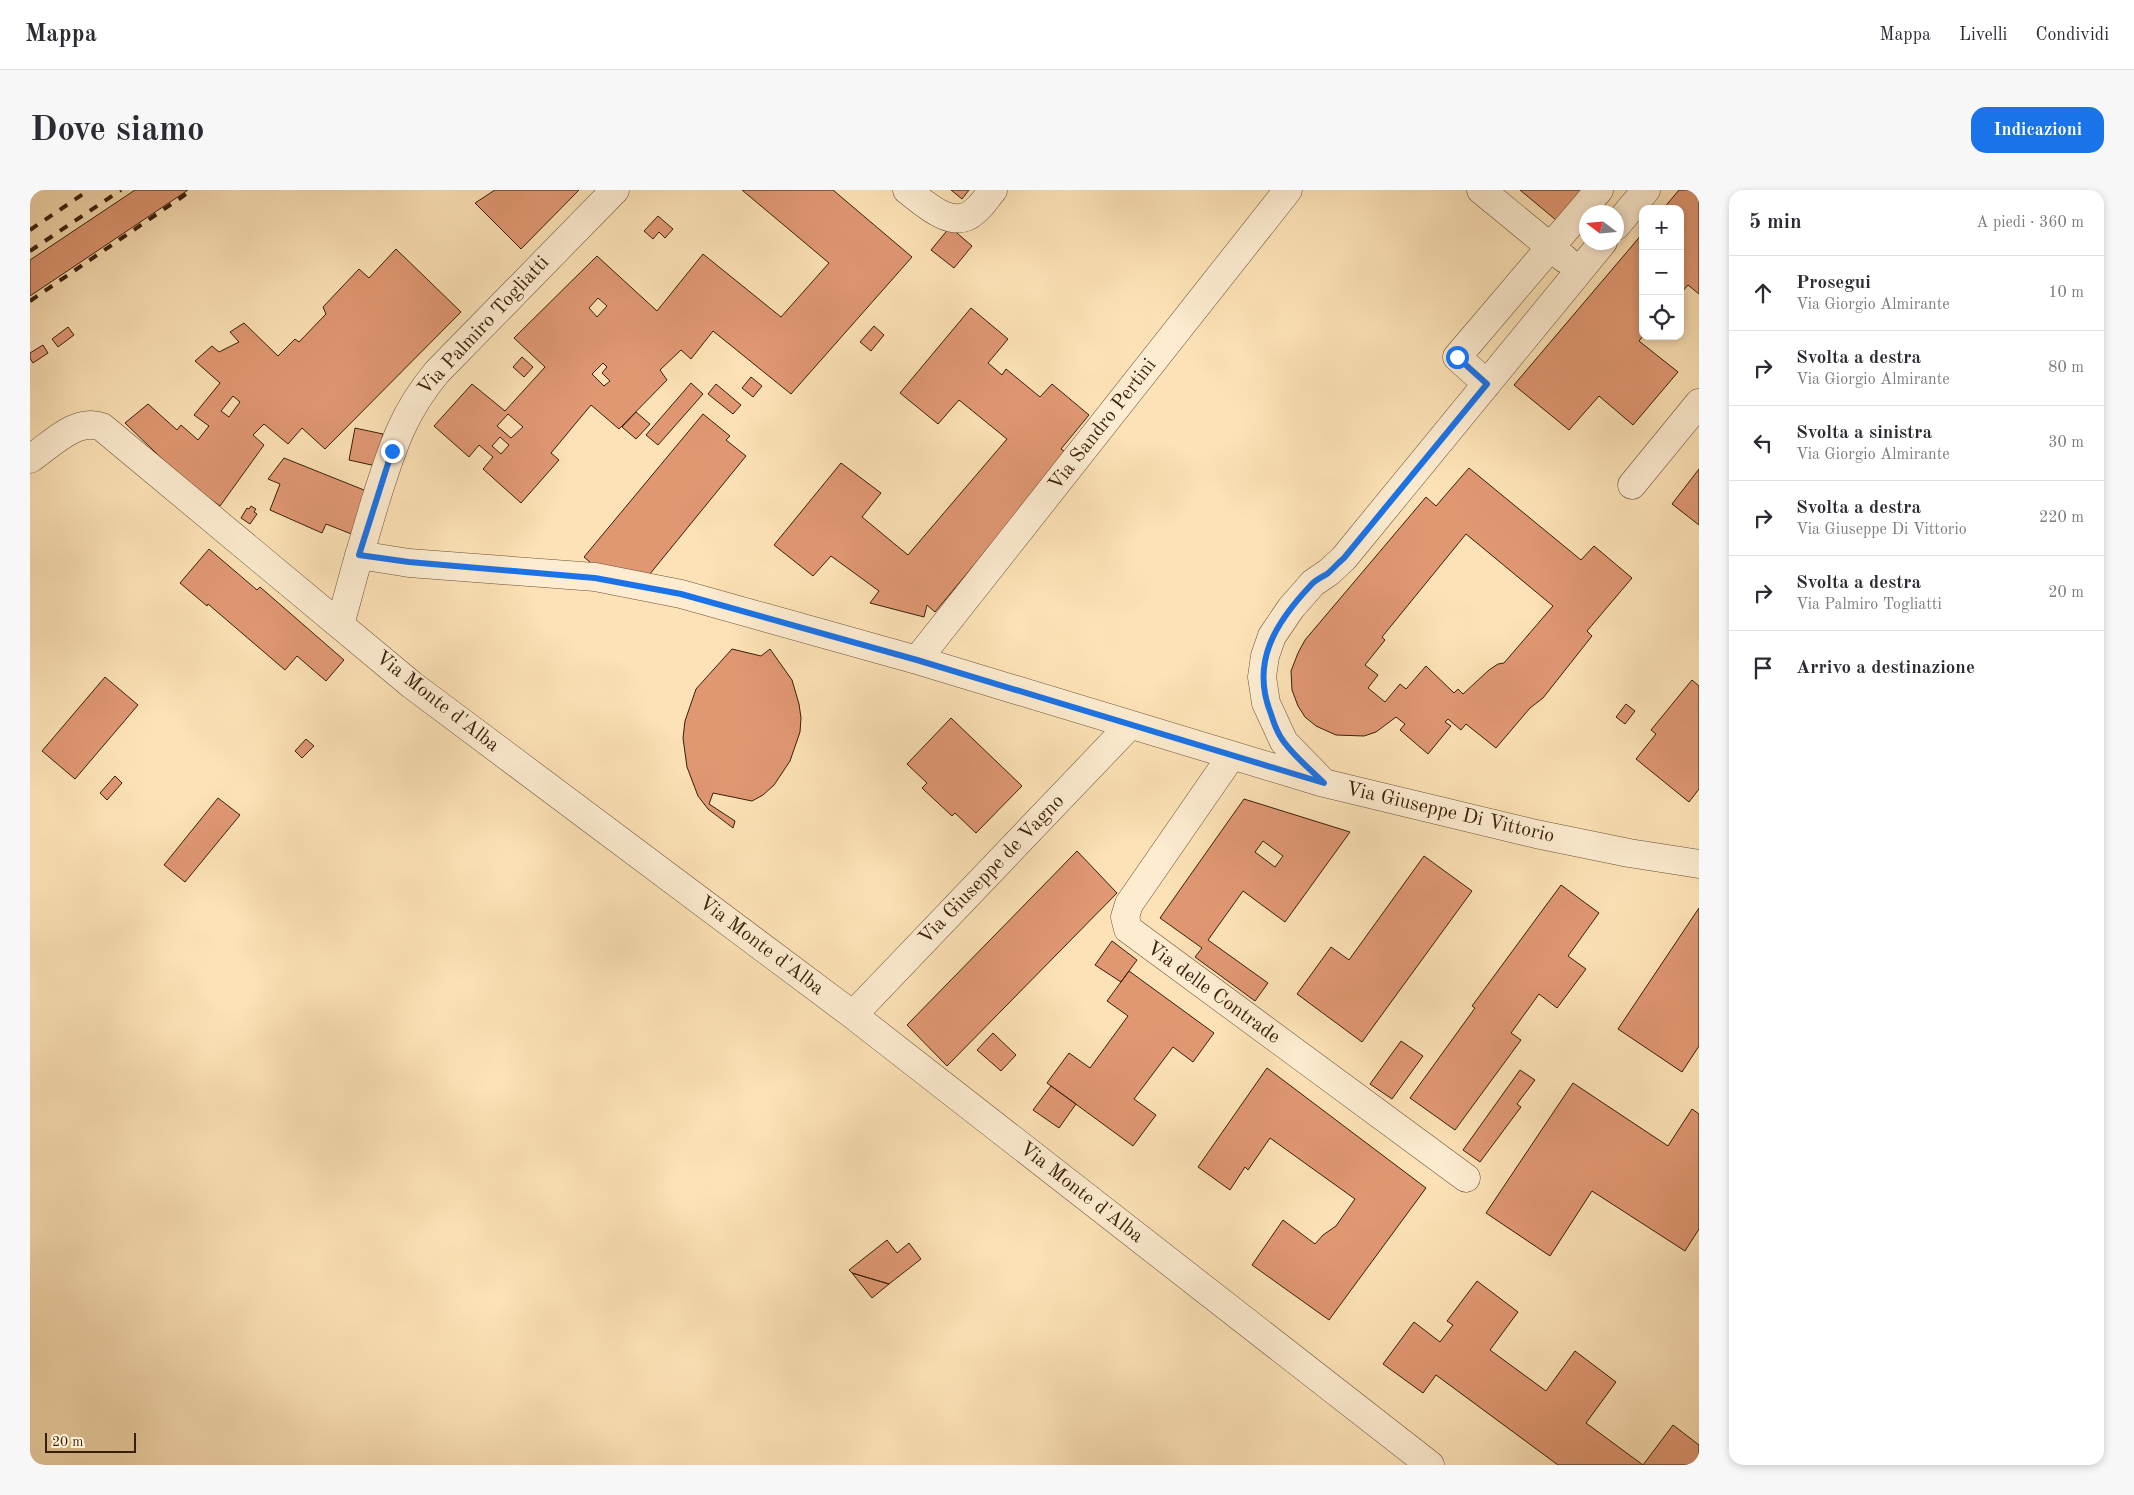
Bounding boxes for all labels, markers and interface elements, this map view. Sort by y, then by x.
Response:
text: Mappa [25,23,97,47]
text: Mappa [1879,26,1931,44]
text: Livelli [1959,26,2007,44]
text: Condividi [2035,26,2109,44]
button: Indicazioni [1971,107,2104,153]
text: Dove siamo [30,113,205,148]
north arrow [1579,205,1624,250]
map controls [1639,205,1684,340]
button: + [1639,205,1684,250]
text: 5 min [1749,212,1802,233]
text: A piedi · 360 m [1976,215,2084,231]
button: − [1639,250,1684,295]
street label: Via Palmiro Togliatti [415,253,553,399]
text: Prosegui [1796,274,1871,293]
icon: ahead [1749,279,1777,307]
text: 10 m [2048,285,2084,301]
button: locate [1639,295,1684,340]
text: Via Giorgio Almirante [1796,297,1950,313]
route start [1446,346,1469,369]
text: Svolta a destra [1796,349,1921,368]
icon: right [1749,354,1777,382]
street label: Via Sandro Pertini [1045,355,1161,495]
text: 80 m [2048,360,2084,376]
text: Via Giorgio Almirante [1796,372,1950,388]
text: Svolta a sinistra [1796,424,1932,443]
icon: left [1749,429,1777,457]
text: 30 m [2048,435,2084,451]
route end [381,440,404,463]
text: Via Giorgio Almirante [1796,447,1950,463]
text: Svolta a destra [1796,499,1921,518]
icon: right [1749,504,1777,532]
text: 220 m [2039,510,2084,526]
text: Via Giuseppe Di Vittorio [1796,522,1967,538]
text: Svolta a destra [1796,574,1921,593]
icon: right [1749,579,1777,607]
text: 20 m [2048,585,2084,601]
text: Via Palmiro Togliatti [1796,597,1942,613]
street label: Via Monte d'Alba [371,648,503,756]
icon: arrive [1749,654,1777,682]
text: Arrivo a destinazione [1796,659,1975,678]
street label: Via Giuseppe Di Vittorio [1344,779,1556,847]
street label: Via Giuseppe de Vagno [915,791,1069,949]
street label: Via Monte d'Alba [695,893,827,999]
street label: Via delle Contrade [1143,938,1283,1048]
street label: Via Monte d'Alba [1015,1139,1147,1247]
scale bar [45,1430,136,1453]
text: 20 m [52,1435,83,1449]

